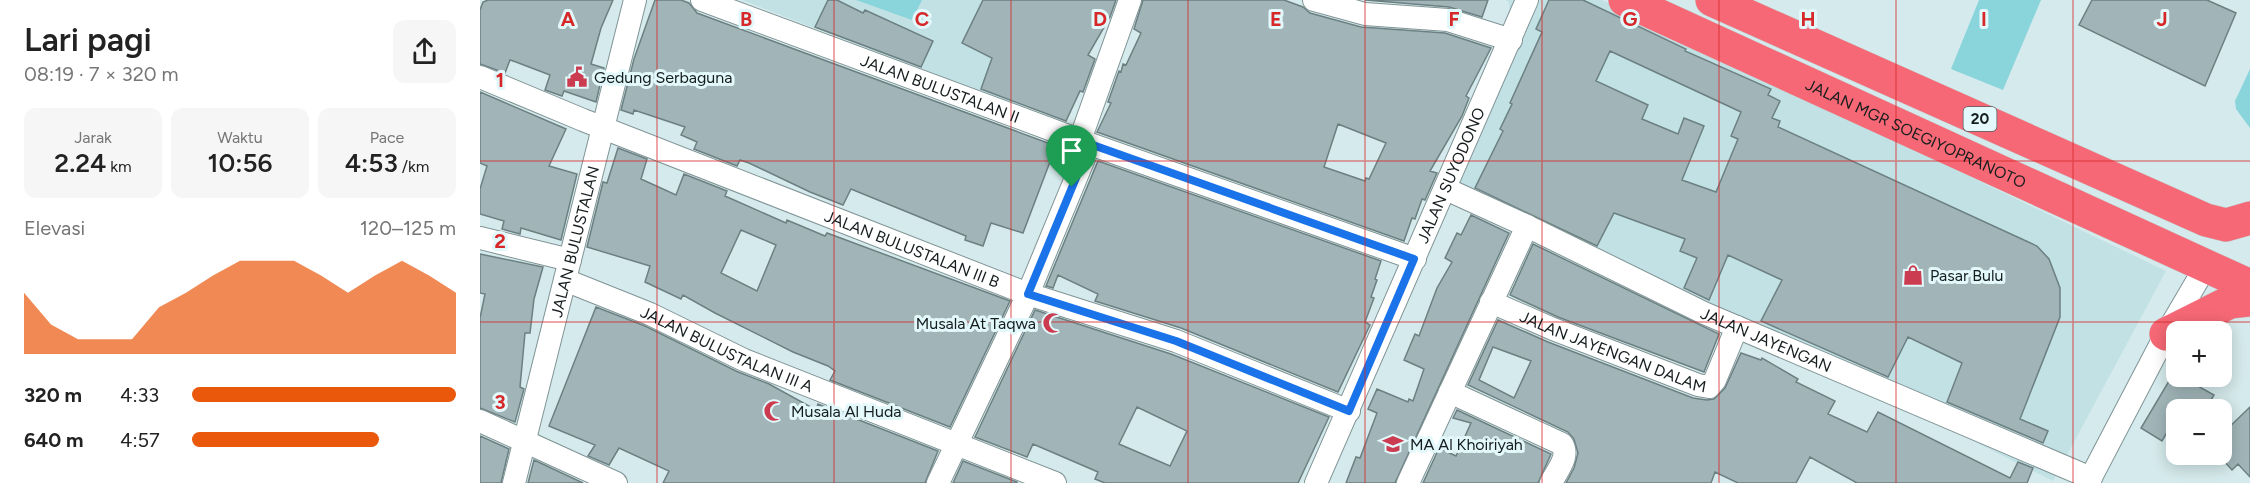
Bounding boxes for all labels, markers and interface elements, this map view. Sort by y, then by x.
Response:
text: A [561,7,576,31]
text: B [740,7,752,31]
text: C [915,7,929,31]
text: D [1093,7,1107,31]
text: E [1270,7,1282,31]
text: F [1448,7,1460,31]
text: G [1623,7,1638,31]
text: H [1801,7,1816,31]
text: I [1981,7,1987,31]
text: J [2156,7,2168,31]
text: Lari pagi [24,20,152,59]
button: share [393,20,456,83]
street label: JALAN BULUSTALAN II [858,51,1022,127]
text: 08:19 · 7 × 320 m [24,62,179,86]
public building icon: Gedung Serbaguna [565,65,589,89]
text: 1 [496,68,504,92]
place label: Gedung Serbaguna [594,68,732,87]
street label: JALAN MGR SOEGIYOPRANOTO [1802,75,2029,192]
street label: JALAN SUYODONO [1413,105,1489,246]
road number: 20 [1964,107,1996,131]
pin [1046,125,1097,187]
text: Jarak [74,128,112,147]
text: Waktu [217,128,263,147]
text: Pace [370,128,404,147]
icon: arrive [1055,134,1088,167]
text: 2.24 [54,147,106,179]
text: 10:56 [208,147,272,179]
text: 4:53 [345,147,398,179]
text: km [106,157,132,176]
text: /km [398,157,429,176]
street label: JALAN BULUSTALAN [547,164,603,319]
street label: JALAN BULUSTALAN III B [822,206,1002,292]
text: Elevasi [24,216,85,240]
text: 120–125 m [360,216,456,240]
text: 2 [494,229,506,253]
shop icon: Pasar Bulu [1901,263,1925,287]
place label: Pasar Bulu [1930,266,2003,285]
street label: JALAN BULUSTALAN III A [638,302,816,396]
street label: JALAN JAYENGAN [1698,304,1834,376]
street label: JALAN JAYENGAN DALAM [1517,307,1708,396]
mosque icon: Musala At Taqwa [1041,311,1065,335]
place label: Musala At Taqwa [916,314,1036,333]
map controls [2166,321,2232,465]
button: + [2166,321,2232,387]
text: 320 m [24,383,82,407]
text: 4:33 [120,383,159,407]
text: 3 [494,390,506,414]
mosque icon: Musala Al Huda [762,399,786,423]
button: − [2166,399,2232,465]
place label: Musala Al Huda [791,402,902,421]
text: 640 m [24,428,83,452]
text: 4:57 [120,428,160,452]
school or university icon: MA Al Khoiriyah [1381,432,1405,456]
place label: MA Al Khoiriyah [1410,435,1523,454]

